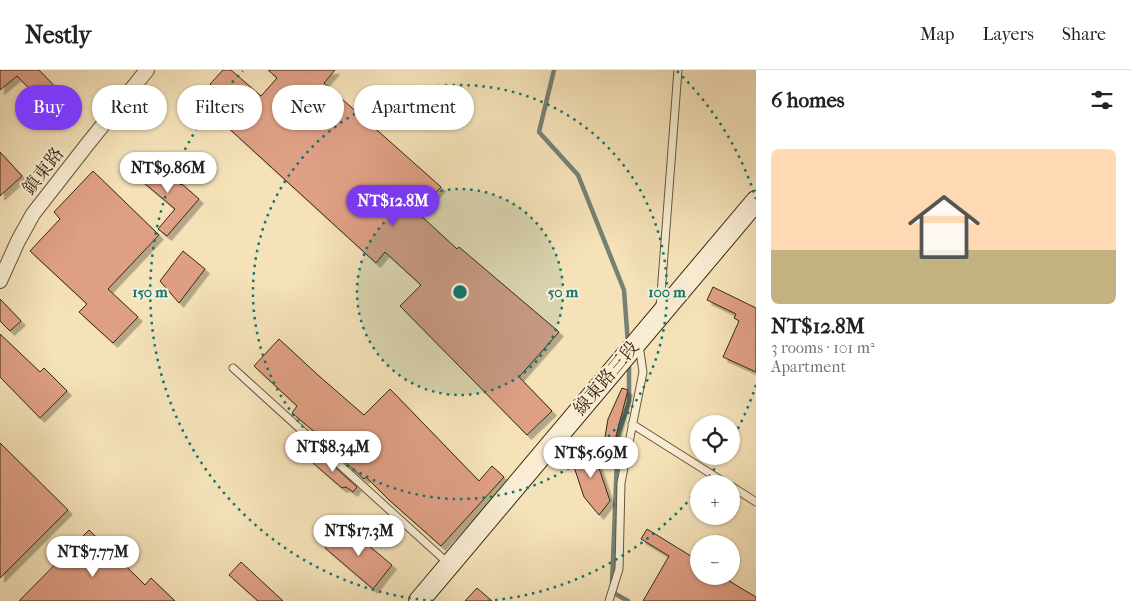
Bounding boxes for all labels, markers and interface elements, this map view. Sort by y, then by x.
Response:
text: Nestly [25,21,91,49]
text: Map [920,24,954,45]
text: Layers [982,24,1034,45]
text: Share [1062,24,1106,45]
chip: Buy [15,85,82,130]
chip: Rent [92,85,167,130]
chip: Filters [177,85,262,130]
chip: New [272,85,344,130]
chip: Apartment [354,85,474,130]
icon: filters [1088,86,1116,114]
text: 6 homes [771,88,845,112]
street label: 鎮東路 [18,144,68,199]
pin: NT$9.86M [116,152,220,194]
text: NT$9.86M [131,158,205,177]
icon: home [899,182,989,272]
pin: NT$12.8M [341,184,445,227]
text: NT$12.8M [357,191,429,210]
text: 150 m [132,283,168,301]
centre of rings [451,283,469,301]
text: 50 m [548,283,579,301]
text: 100 m [648,283,686,301]
text: NT$12.8M [771,314,865,338]
street label: 線東路三段 [569,337,643,420]
text: 3 rooms · 101 m² [771,338,874,357]
text: Apartment [771,357,846,376]
map controls [690,415,740,585]
button: locate [690,415,740,465]
pin: NT$8.34M [281,430,385,473]
pin: NT$5.69M [539,436,643,479]
text: NT$8.34M [296,437,370,456]
text: NT$5.69M [554,443,628,462]
button: + [690,475,740,525]
pin: NT$17.3M [307,514,411,557]
text: NT$17.3M [324,521,394,540]
button: − [690,535,740,585]
pin: NT$7.77M [41,536,145,578]
text: NT$7.77M [57,542,129,561]

